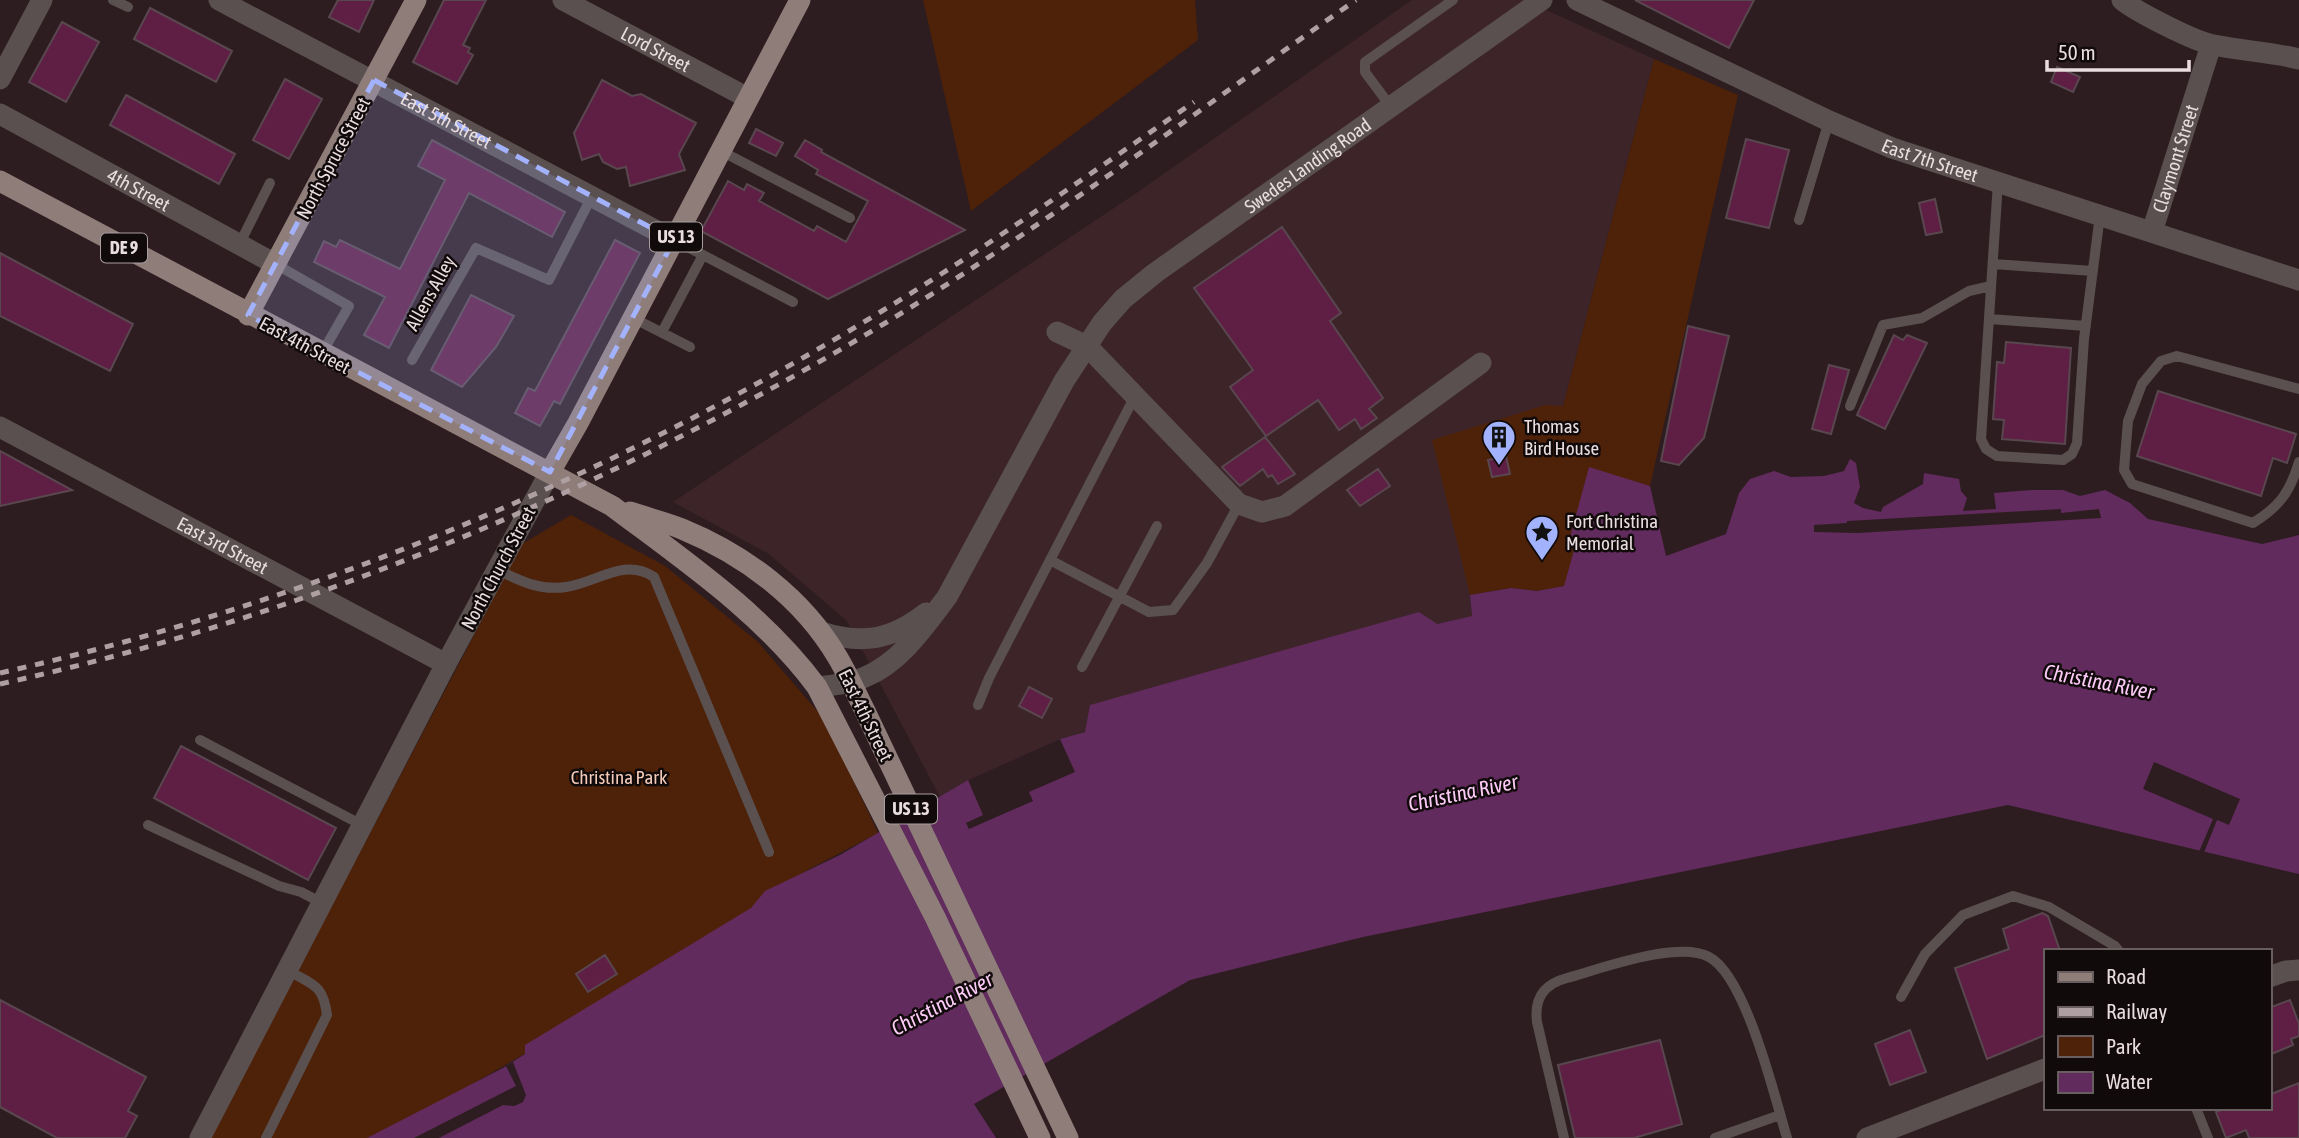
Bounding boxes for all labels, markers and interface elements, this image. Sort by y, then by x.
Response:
street label: Lord Street [617,22,694,76]
scale bar [2047,28,2189,72]
text: 50 m [2058,40,2096,64]
street label: East 5th Street [397,87,496,153]
street label: North Spruce Street [292,93,374,223]
street label: Claymont Street [2148,102,2203,215]
street label: Swedes Landing Road [1240,113,1375,218]
street label: East 7th Street [1879,134,1981,186]
street label: 4th Street [104,164,174,216]
road number: US 13 [650,222,702,251]
road number: DE 9 [101,234,147,262]
street label: Allens Alley [401,252,460,334]
street label: East 4th Street [256,312,354,378]
place label: Thomas Bird House [1524,415,1599,459]
building icon: Thomas Bird House [1480,418,1518,467]
street label: North Church Street [456,503,540,633]
place label: Fort Christina Memorial [1566,510,1658,554]
street label: East 3rd Street [173,512,272,578]
place icon: Fort Christina Memorial [1523,513,1561,562]
water label: Christina River [2042,659,2157,704]
street label: East 4th Street [834,665,898,765]
park label: Christina Park [571,766,668,788]
water label: Christina River [1406,769,1520,815]
road number: US 13 [885,794,937,824]
legend [2044,949,2271,1110]
text: Road [2106,964,2146,988]
water label: Christina River [887,966,997,1040]
text: Railway [2106,999,2168,1023]
text: Park [2106,1034,2141,1058]
text: Water [2106,1069,2153,1093]

